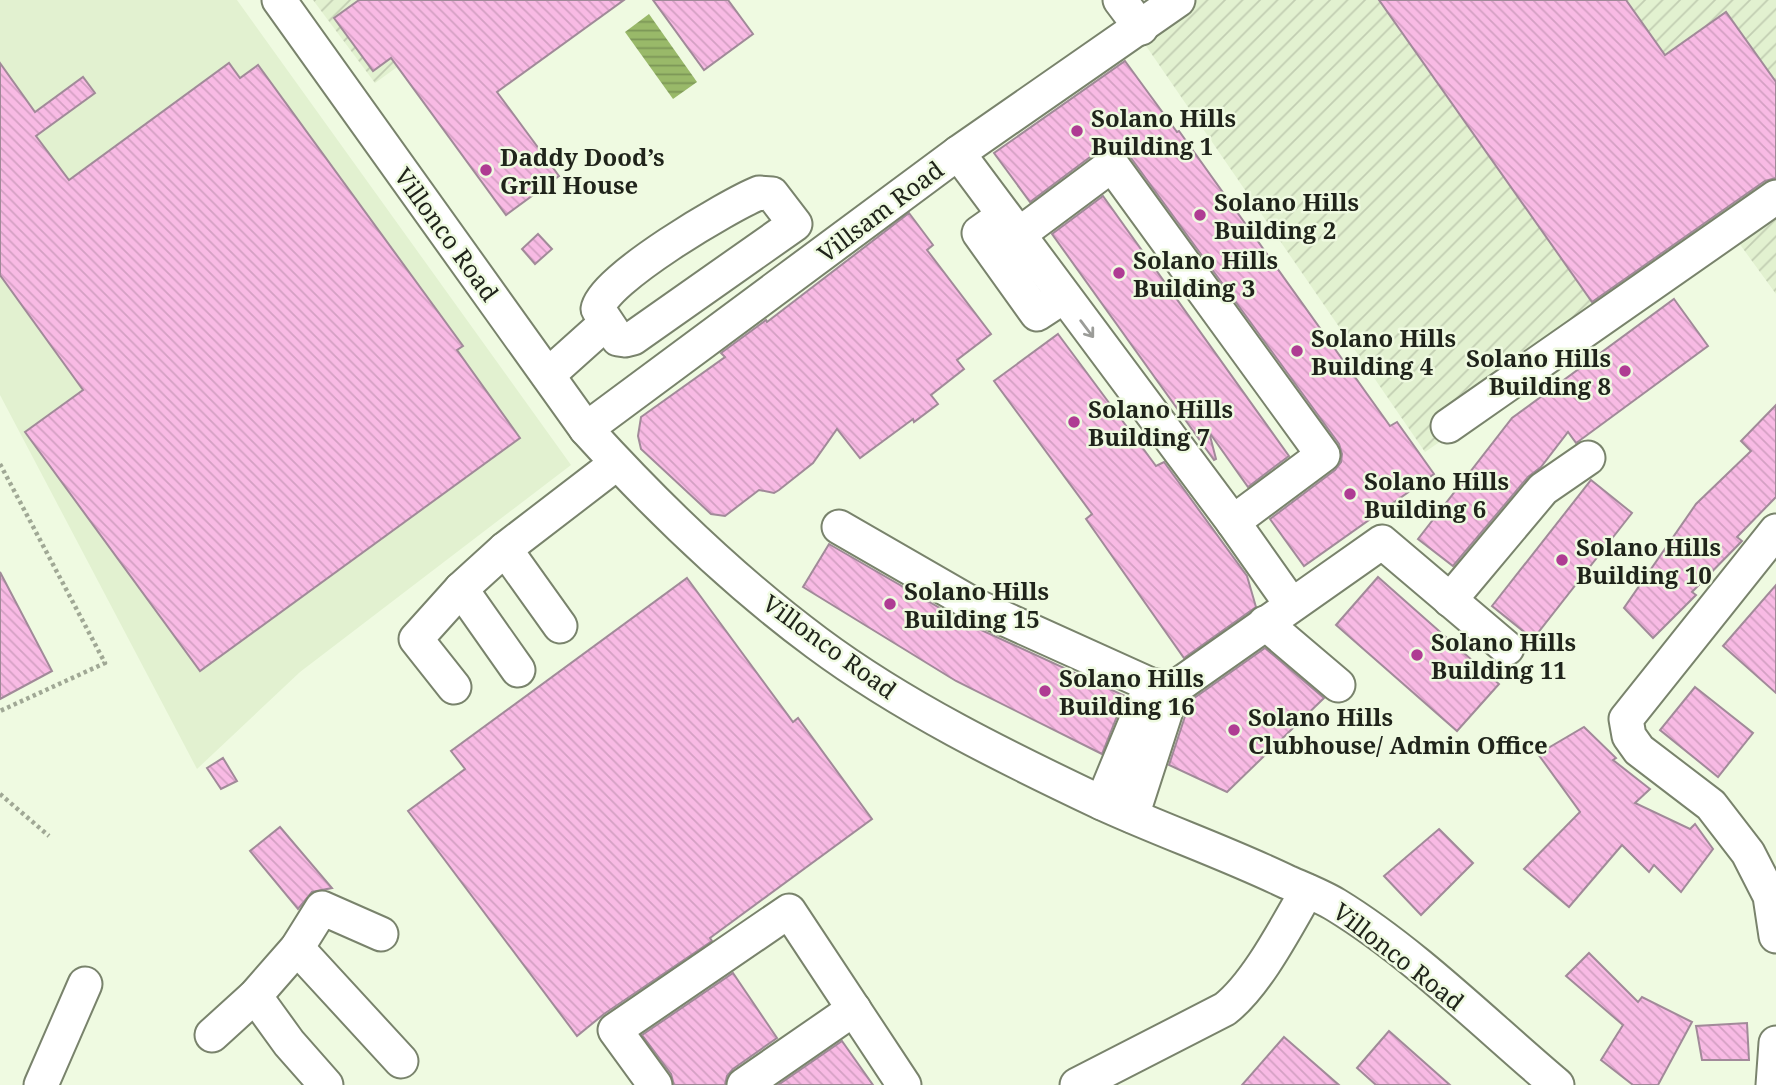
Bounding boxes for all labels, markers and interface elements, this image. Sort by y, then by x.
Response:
place label: Solano Hills Building 1 [1091,101,1236,162]
marker: Solano Hills Building 1 [1069,123,1085,139]
place label: Daddy Dood’s Grill House [500,140,665,201]
street label: Villsam Road [810,153,950,269]
street label: Villonco Road [387,160,507,308]
marker: Daddy Dood’s Grill House [478,162,494,178]
place label: Solano Hills Building 2 [1214,185,1359,246]
marker: Solano Hills Building 2 [1192,207,1208,223]
place label: Solano Hills Building 3 [1133,243,1278,304]
marker: Solano Hills Building 3 [1111,265,1127,281]
one-way arrow [1080,319,1095,338]
place label: Solano Hills Building 4 [1311,321,1456,382]
place label: Solano Hills Building 8 [1466,341,1611,402]
marker: Solano Hills Building 4 [1289,343,1305,359]
marker: Solano Hills Building 8 [1617,363,1633,379]
place label: Solano Hills Building 7 [1088,392,1233,453]
marker: Solano Hills Building 7 [1066,414,1082,430]
place label: Solano Hills Building 6 [1364,464,1509,525]
marker: Solano Hills Building 6 [1342,486,1358,502]
place label: Solano Hills Building 10 [1576,530,1721,591]
marker: Solano Hills Building 10 [1554,552,1570,568]
place label: Solano Hills Building 15 [904,574,1049,635]
street label: Villonco Road [756,586,904,706]
marker: Solano Hills Building 15 [882,596,898,612]
place label: Solano Hills Building 11 [1431,625,1576,686]
marker: Solano Hills Building 11 [1409,647,1425,663]
place label: Solano Hills Building 16 [1059,661,1204,722]
marker: Solano Hills Building 16 [1037,683,1053,699]
place label: Solano Hills Clubhouse/ Admin Office [1248,700,1548,761]
marker: Solano Hills Clubhouse/ Admin Office [1226,722,1242,738]
street label: Villonco Road [1327,894,1472,1018]

